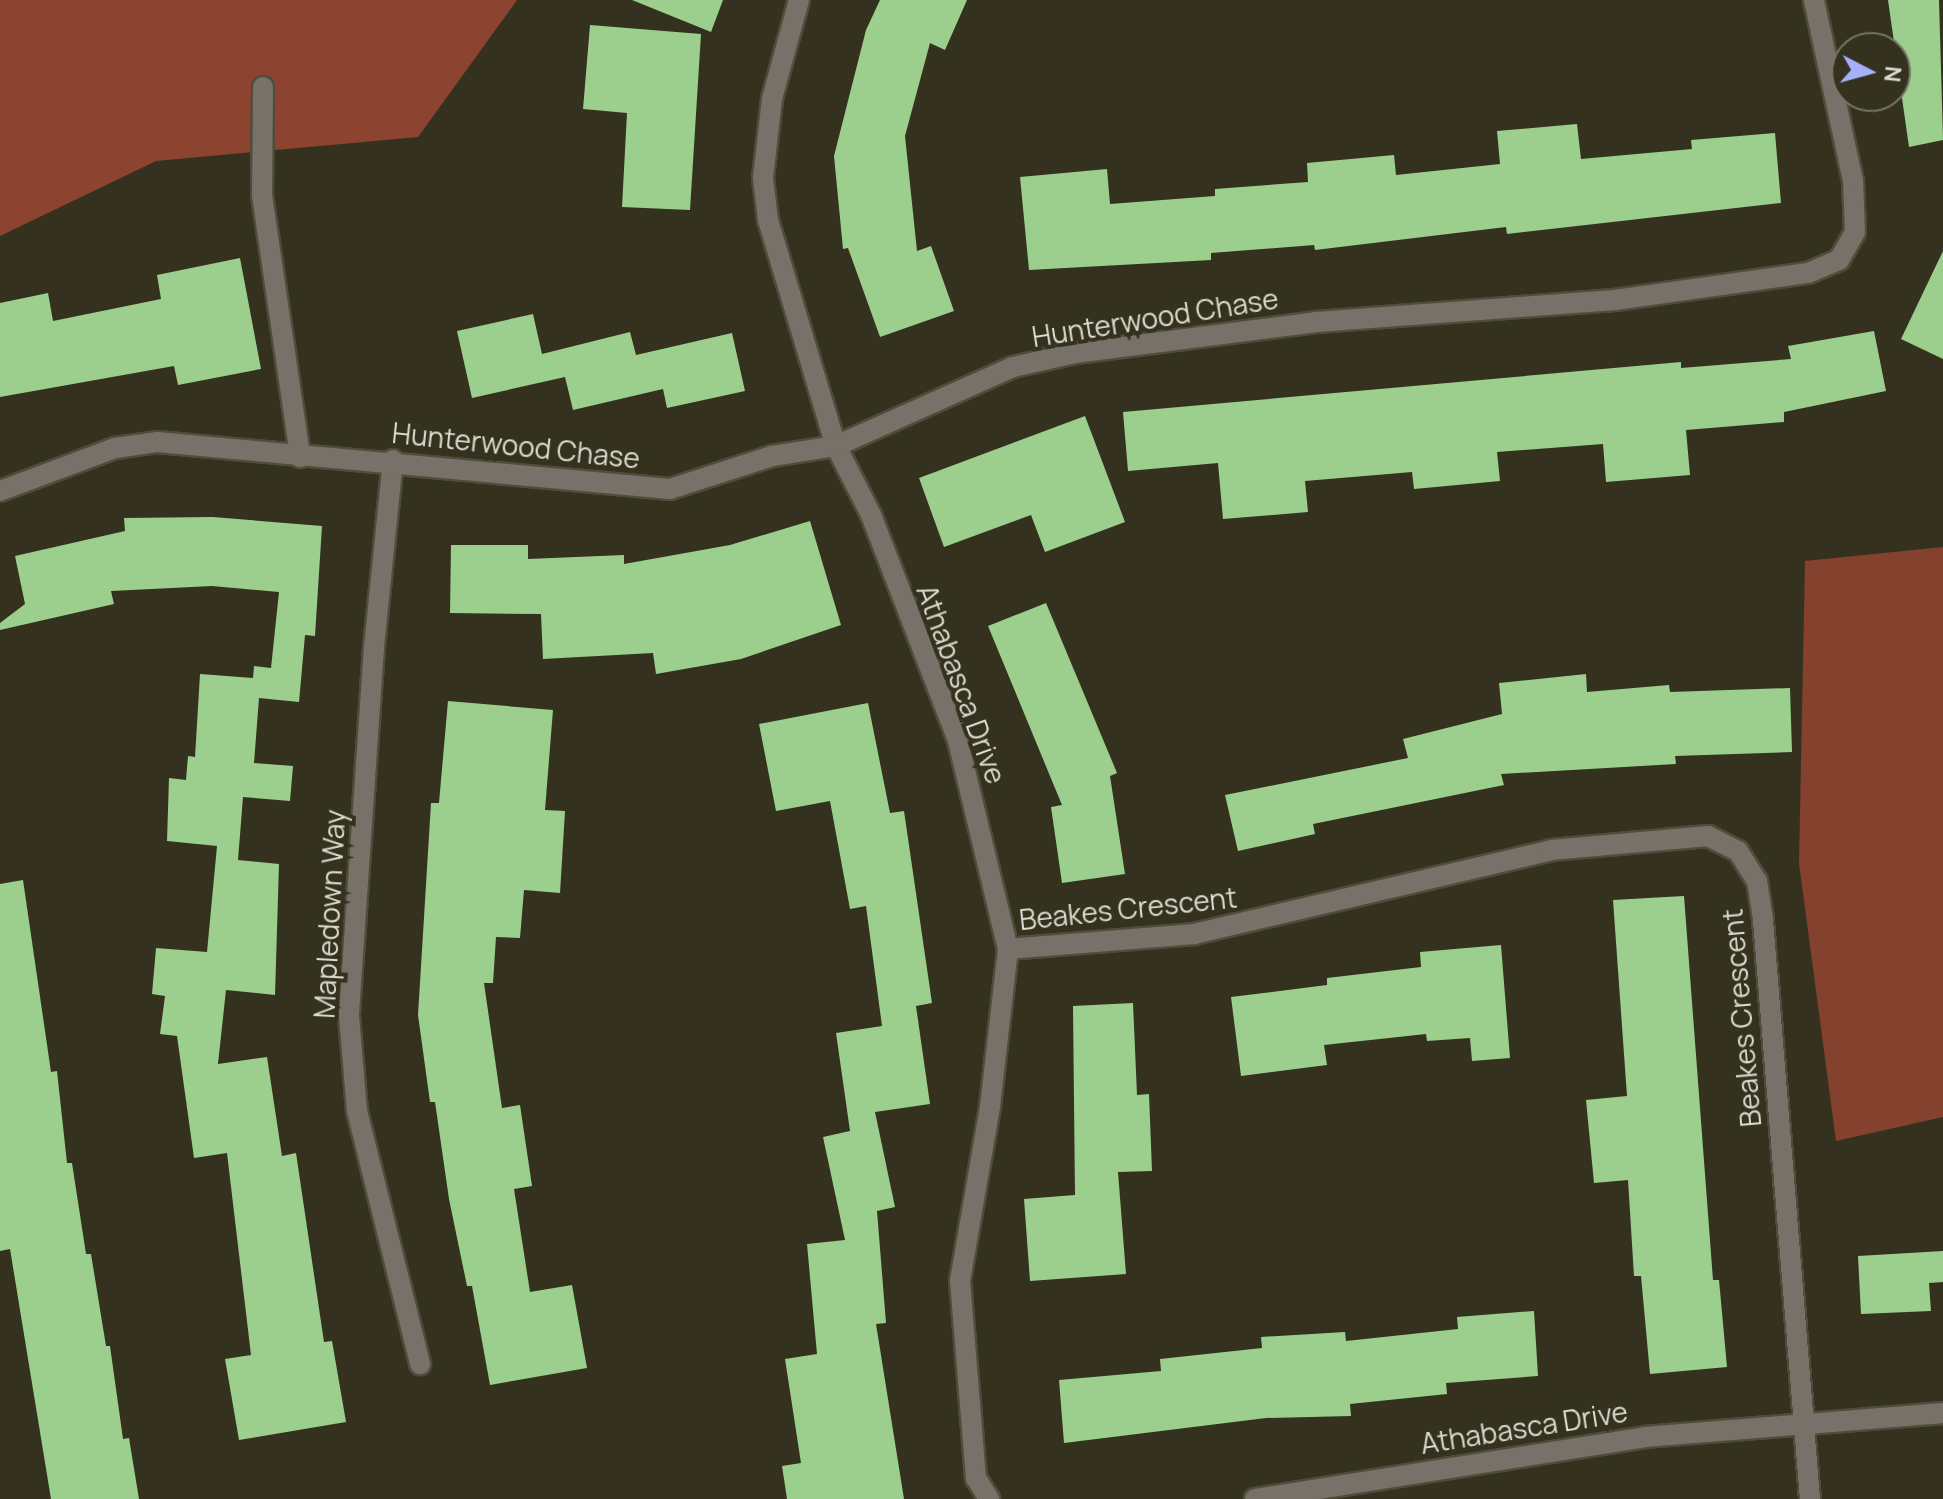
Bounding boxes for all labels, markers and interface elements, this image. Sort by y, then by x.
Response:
north arrow [1831,32,1911,112]
text: N [1877,65,1909,84]
street label: Hunterwood Chase [1029,281,1281,353]
street label: Hunterwood Chase [390,415,642,475]
street label: Athabasca Drive [910,580,1014,788]
street label: Mapledown Way [307,809,351,1019]
street label: Beakes Crescent [1017,880,1239,936]
street label: Beakes Crescent [1715,908,1767,1128]
street label: Athabasca Drive [1418,1394,1630,1460]

